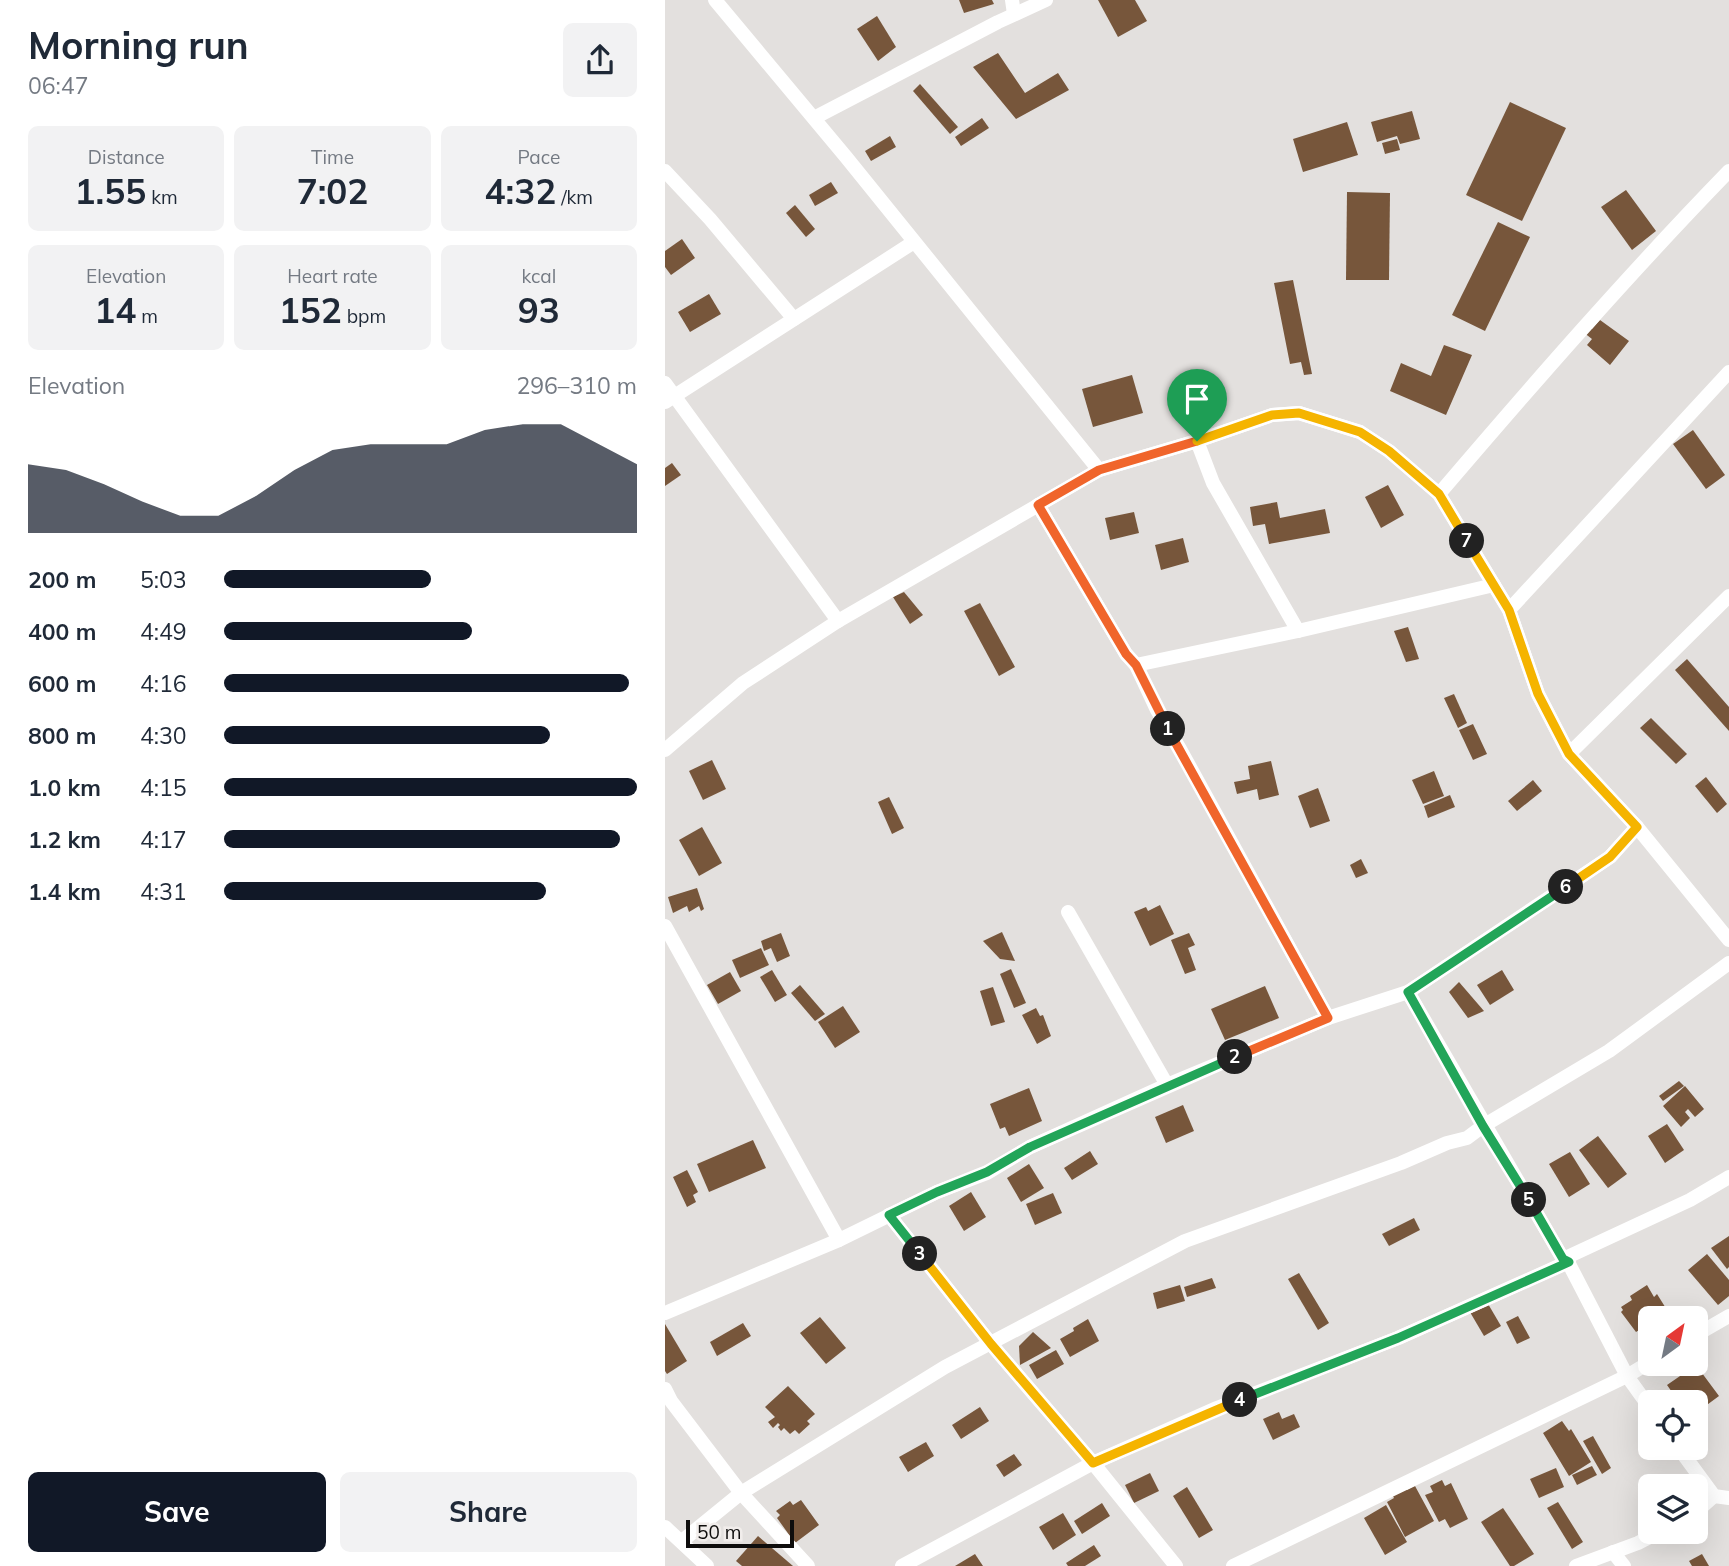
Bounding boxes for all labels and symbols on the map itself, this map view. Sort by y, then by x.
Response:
pin [1167,369,1227,441]
pin: 7 [1449,524,1485,558]
pin: 1 [1151,712,1185,746]
pin: 6 [1549,870,1583,904]
pin: 2 [1217,1040,1253,1074]
pin: 5 [1511,1182,1547,1218]
pin: 3 [903,1236,937,1272]
north arrow [1638,1306,1708,1376]
pin: 4 [1223,1382,1257,1418]
scale bar [686,1517,795,1549]

